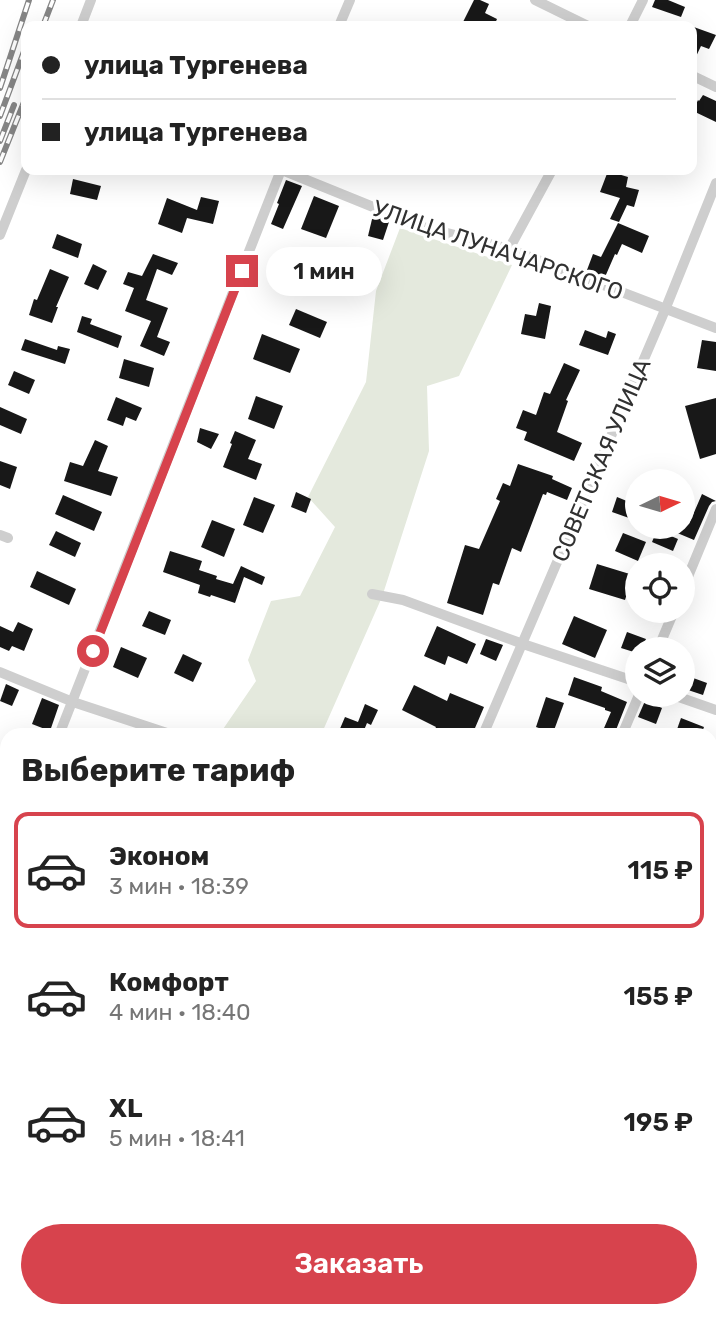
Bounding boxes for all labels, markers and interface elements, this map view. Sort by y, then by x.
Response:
text: улица Тургенева [84,50,308,81]
text: улица Тургенева [84,117,308,148]
street label: УЛИЦА ЛУНАЧАРСКОГО [369,194,627,306]
callout: 1 мин [266,246,382,296]
route end [226,255,258,287]
text: 1 мин [293,257,355,285]
street label: СОВЕТСКАЯ УЛИЦА [545,354,657,566]
north arrow [625,469,695,539]
map controls [625,469,695,707]
button: locate [625,553,695,623]
route start [77,635,109,667]
button: layers [625,637,695,707]
text: Выберите тариф [21,751,295,789]
icon: car [25,839,88,902]
text: Эконом [109,841,209,872]
text: 115 ₽ [628,855,693,886]
text: 3 мин · 18:39 [109,872,249,900]
icon: car [25,965,88,1028]
text: Комфорт [109,967,229,998]
text: 155 ₽ [624,981,693,1012]
text: 4 мин · 18:40 [109,998,251,1026]
icon: car [25,1091,88,1154]
text: XL [109,1093,142,1124]
text: 195 ₽ [624,1107,693,1138]
text: 5 мин · 18:41 [109,1124,245,1152]
button: Заказать [21,1224,697,1304]

